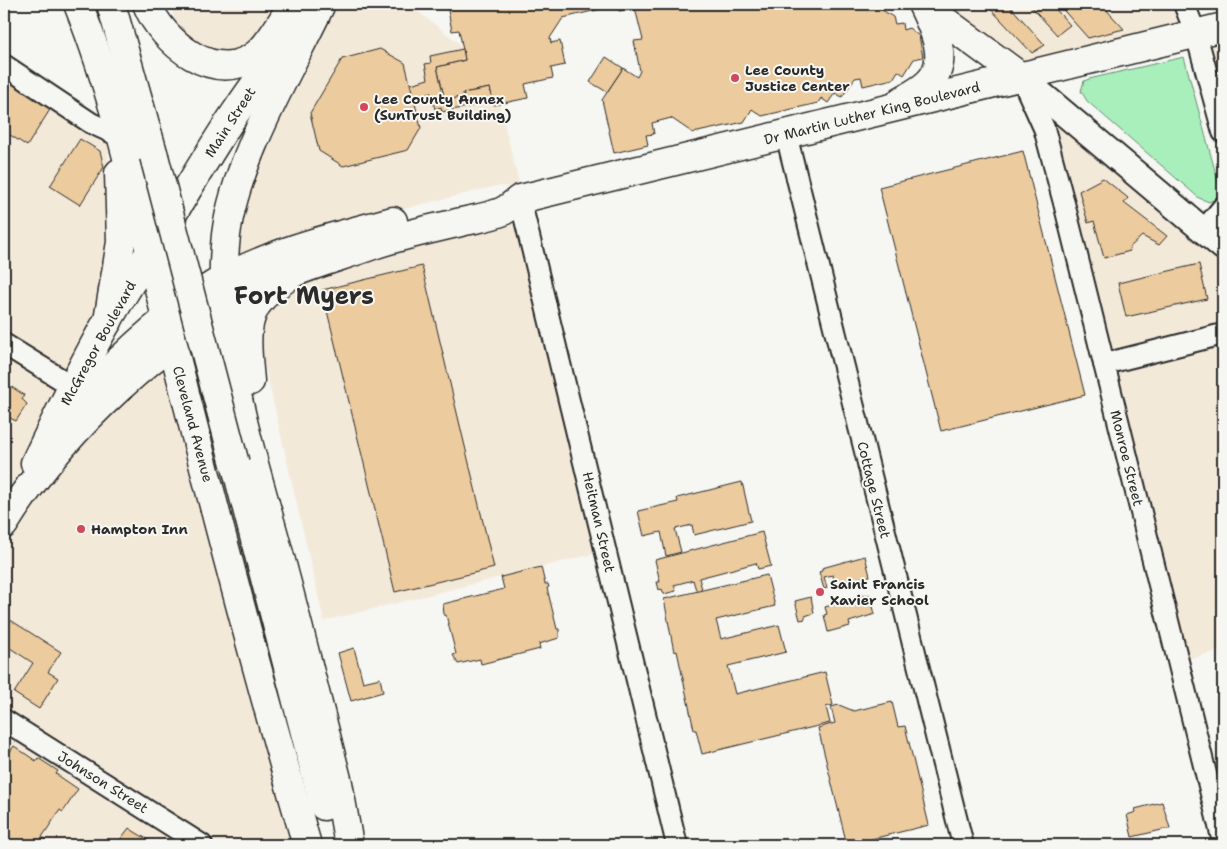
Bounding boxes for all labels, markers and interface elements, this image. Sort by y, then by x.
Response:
place label: Lee County Justice Center [745,61,850,95]
marker: Lee County Justice Center [729,72,741,84]
street label: Dr Martin Luther King Boulevard [762,77,982,149]
street label: Main Street [201,83,259,161]
place label: Lee County Annex (SunTrust Building) [374,90,511,124]
marker: Lee County Annex (SunTrust Building) [358,101,370,113]
street label: McGregor Boulevard [56,277,140,409]
district label: Fort Myers [234,280,374,312]
street label: Cleveland Avenue [169,364,217,484]
street label: Monroe Street [1106,408,1148,508]
street label: Cottage Street [853,440,895,540]
street label: Heitman Street [579,470,619,574]
place label: Hampton Inn [91,520,188,538]
marker: Hampton Inn [75,523,87,535]
place label: Saint Francis Xavier School [830,575,929,609]
marker: Saint Francis Xavier School [814,586,826,598]
street label: Johnson Street [54,747,152,817]

